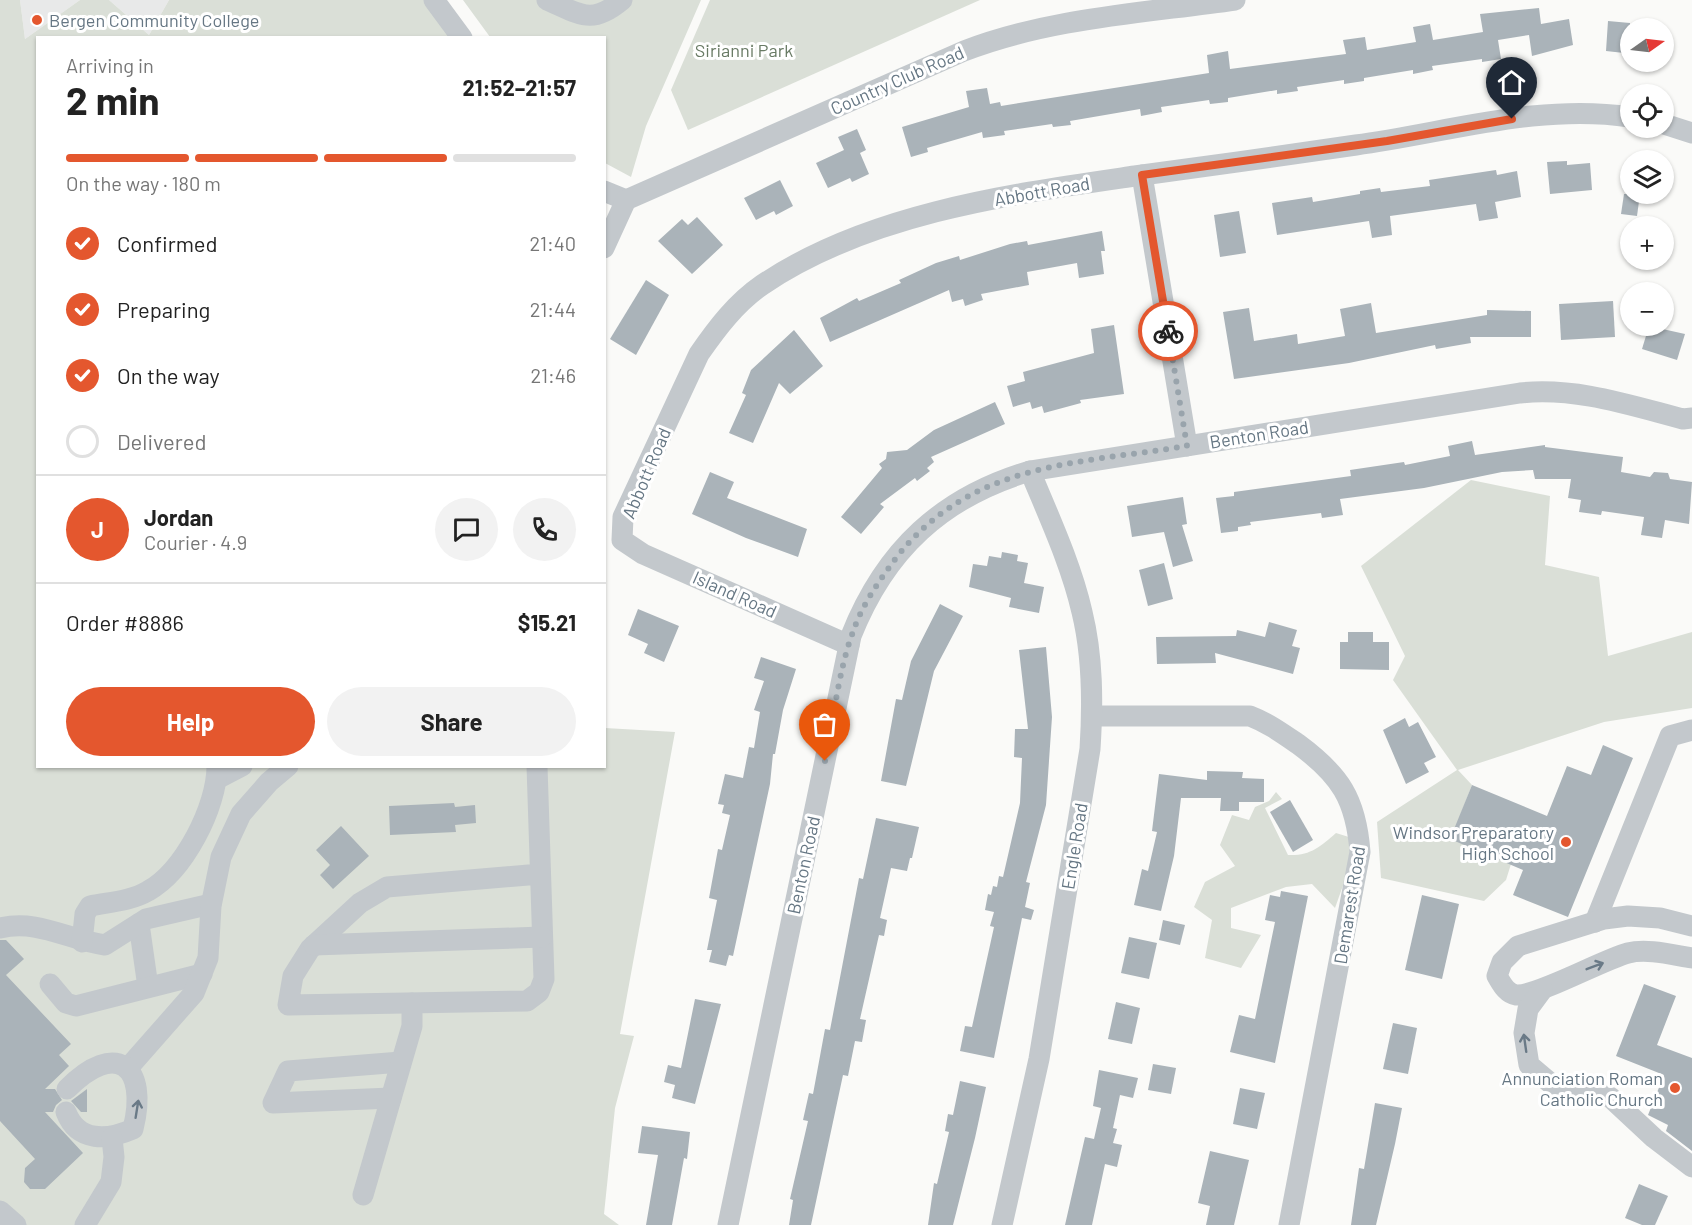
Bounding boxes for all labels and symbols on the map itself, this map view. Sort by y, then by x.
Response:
place label: Bergen Community College [49,9,259,31]
marker: Bergen Community College [30,13,44,27]
north arrow [1620,18,1674,72]
park label: Sirianni Park [695,39,793,61]
street label: Country Club Road [827,41,967,119]
pin [1486,57,1537,119]
street label: Abbott Road [992,172,1092,210]
courier [1138,301,1198,361]
street label: Benton Road [1208,415,1310,453]
street label: Abbott Road [617,424,675,522]
street label: Island Road [690,566,780,622]
pin [799,699,850,761]
street label: Engle Road [1056,801,1092,891]
street label: Benton Road [782,814,824,916]
place label: Windsor Preparatory High School [1393,821,1554,864]
marker: Windsor Preparatory High School [1559,835,1573,849]
street label: Demarest Road [1329,844,1369,966]
one-way arrow [1585,959,1604,970]
one-way arrow [1520,1034,1531,1053]
place label: Annunciation Roman Catholic Church [1502,1067,1663,1110]
marker: Annunciation Roman Catholic Church [1668,1081,1682,1095]
one-way arrow [132,1100,143,1120]

